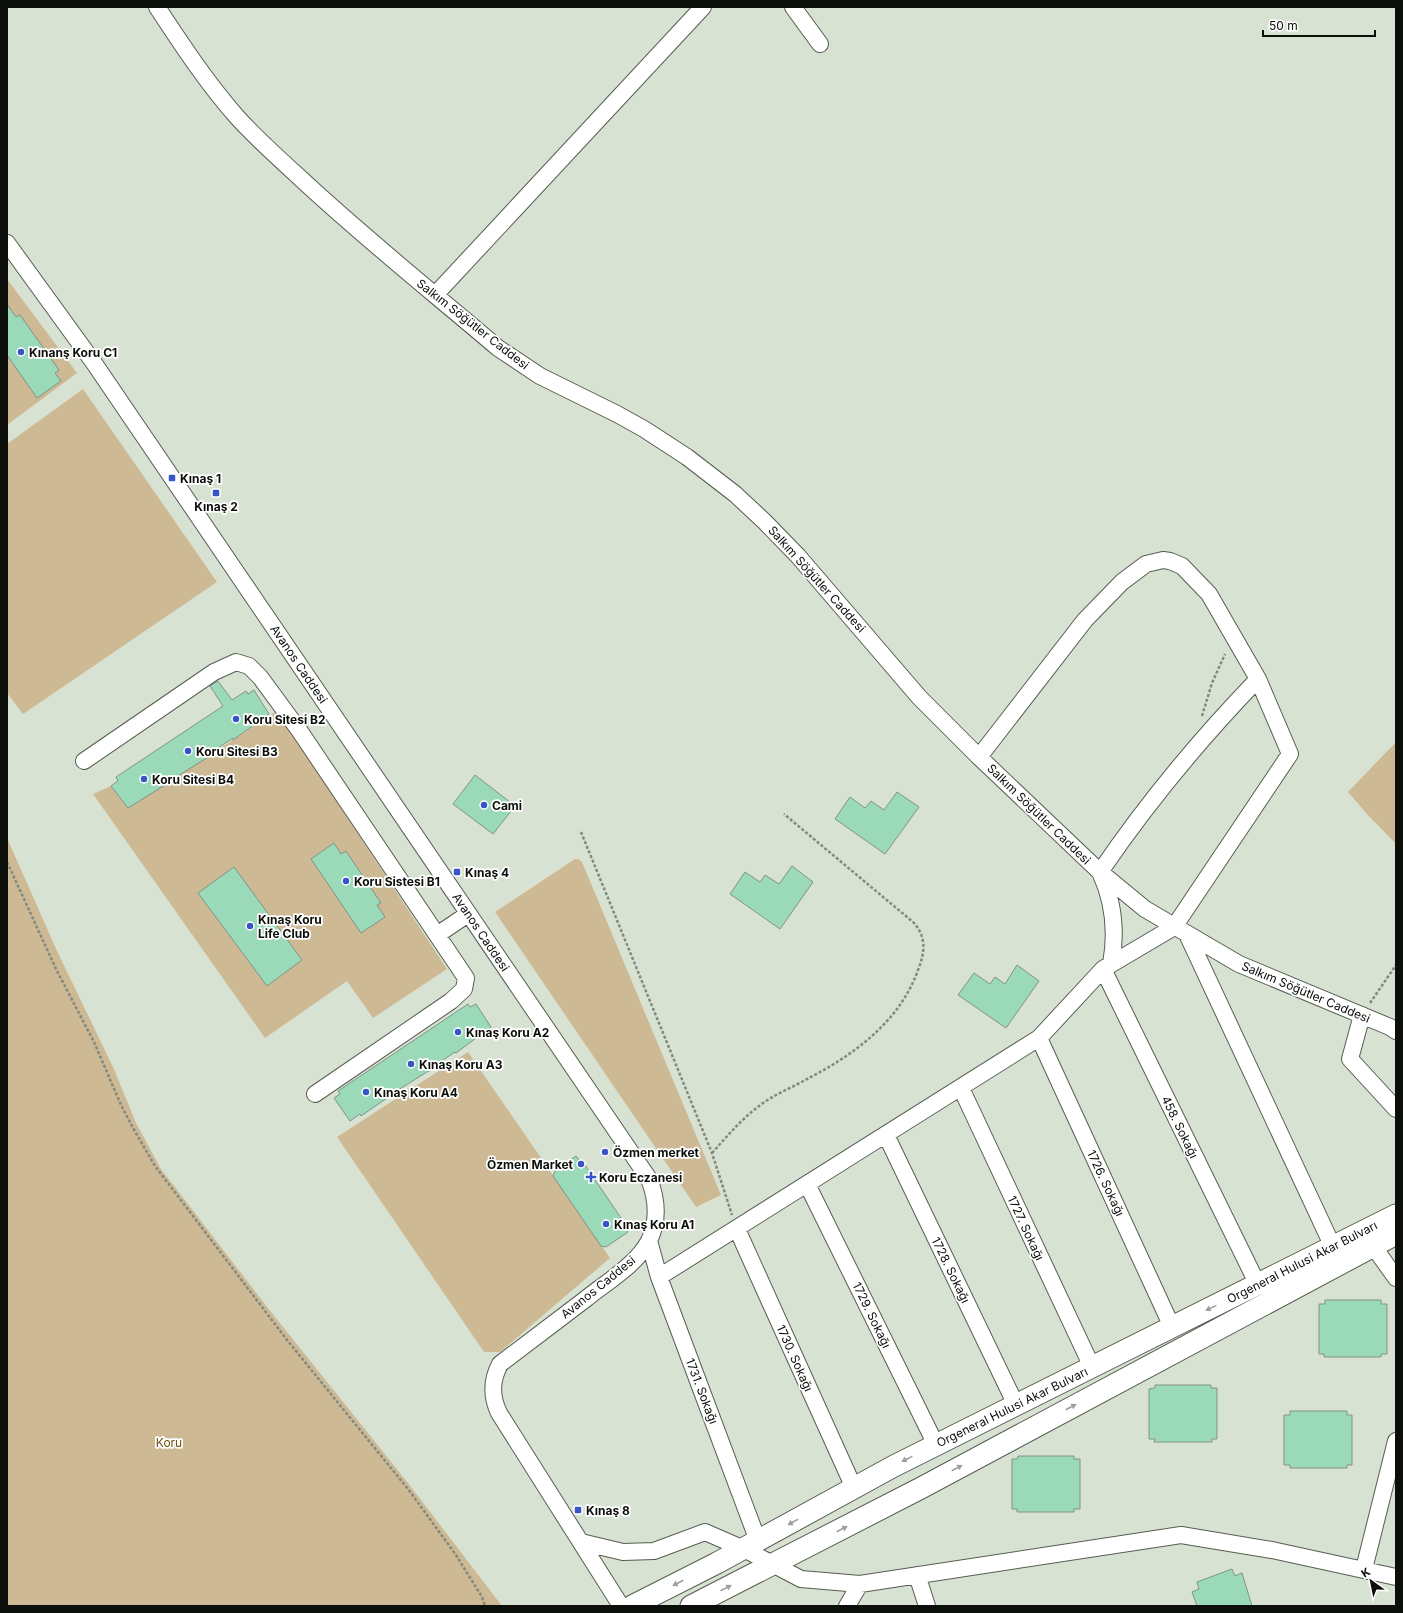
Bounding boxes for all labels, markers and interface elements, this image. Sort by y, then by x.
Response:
scale bar [1263,12,1375,38]
text: 50 m [1269,18,1298,33]
street label: Salkım Söğütler Caddesi [414,276,532,373]
place label: Kınanş Koru C1 [29,345,117,360]
marker: Kınanş Koru C1 [16,347,26,357]
place label: Kınaş 1 [180,471,221,486]
marker: Kınaş 1 [167,473,177,483]
marker: Kınaş 2 [211,488,221,498]
place label: Kınaş 2 [194,499,238,514]
street label: Salkım Söğütler Caddesi [765,523,869,635]
street label: Avanos Caddesi [267,622,331,706]
place label: Koru Sitesi B2 [244,712,326,727]
marker: Koru Sitesi B2 [231,714,241,724]
place label: Koru Sitesi B3 [196,744,278,759]
marker: Koru Sitesi B3 [183,746,193,756]
street label: Salkım Söğütler Caddesi [984,761,1094,867]
place label: Koru Sitesi B4 [152,772,234,787]
marker: Koru Sitesi B4 [139,774,149,784]
place label: Cami [492,798,522,813]
marker: Cami [479,800,489,810]
place label: Kınaş 4 [465,865,509,880]
marker: Kınaş 4 [452,867,462,877]
place label: Koru Sistesi B1 [354,874,440,889]
marker: Koru Sistesi B1 [341,876,351,886]
street label: Avanos Caddesi [449,890,513,974]
place label: Kınaş Koru Life Club [258,912,322,941]
marker: Kınaş Koru Life Club [245,921,255,931]
street label: Salkım Söğütler Caddesi [1239,958,1373,1026]
place label: Kınaş Koru A2 [466,1025,549,1040]
marker: Kınaş Koru A2 [453,1027,463,1037]
place label: Kınaş Koru A3 [419,1057,503,1072]
marker: Kınaş Koru A3 [406,1059,416,1069]
place label: Kınaş Koru A4 [374,1085,458,1100]
marker: Kınaş Koru A4 [361,1087,371,1097]
street label: 458. Sokağı [1158,1093,1202,1161]
place label: Özmen merket [613,1145,700,1160]
marker: Özmen merket [600,1147,610,1157]
street label: 1726. Sokağı [1084,1148,1128,1218]
place label: Özmen Market [487,1157,574,1172]
marker: Özmen Market [576,1159,586,1169]
place label: Koru Eczanesi [599,1170,682,1185]
marker: Koru Eczanesi [586,1172,596,1182]
street label: 1727. Sokağı [1004,1193,1048,1263]
place label: Kınaş Koru A1 [614,1217,694,1232]
street label: Orgeneral Hulusi Akar Bulvarı [1224,1218,1380,1306]
marker: Kınaş Koru A1 [601,1219,611,1229]
street label: 1728. Sokağı [929,1235,973,1305]
street label: Avanos Caddesi [558,1252,638,1322]
street label: 1729. Sokağı [850,1280,894,1350]
one-way arrow [1205,1305,1217,1311]
street label: 1730. Sokağı [774,1322,816,1394]
street label: 1731. Sokağı [683,1356,721,1426]
street label: Orgeneral Hulusi Akar Bulvarı [934,1364,1090,1450]
one-way arrow [1066,1404,1077,1410]
park label: Koru [156,1435,182,1450]
one-way arrow [901,1456,912,1462]
one-way arrow [951,1465,963,1472]
place label: Kınaş 8 [586,1503,630,1518]
marker: Kınaş 8 [573,1505,583,1515]
one-way arrow [787,1518,799,1525]
one-way arrow [836,1525,847,1532]
north arrow [1351,1561,1391,1601]
text: K [1358,1565,1373,1581]
one-way arrow [672,1580,684,1586]
one-way arrow [720,1585,732,1591]

